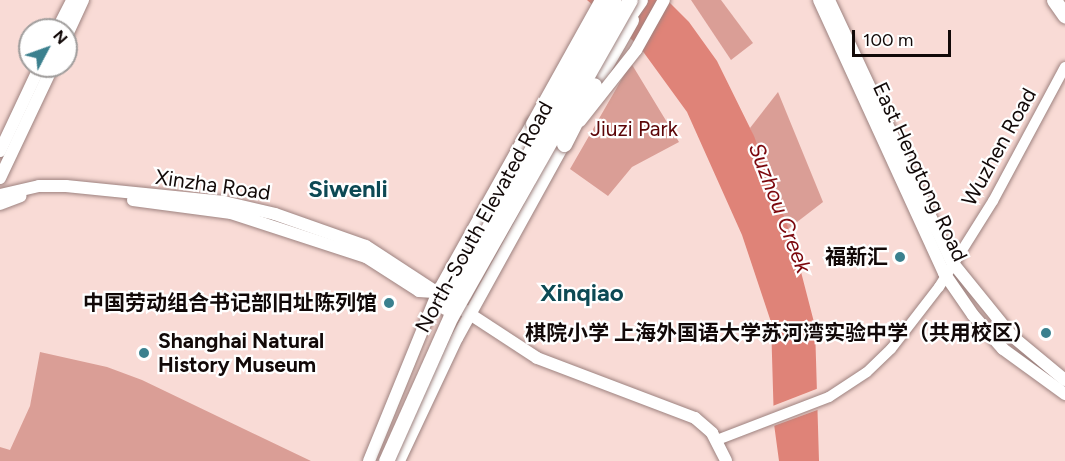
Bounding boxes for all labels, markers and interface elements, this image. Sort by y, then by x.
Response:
north arrow [18,18,78,78]
scale bar [855,18,954,56]
text: N [49,26,72,48]
text: 100 m [863,29,913,51]
street label: East Hengtong Road [867,78,973,266]
street label: Wuzhen Road [956,84,1042,210]
street label: North-South Elevated Road [410,97,558,337]
park label: Jiuzi Park [590,116,678,142]
water label: Suzhou Creek [743,139,817,277]
street label: Xinzha Road [154,164,272,206]
district label: Siwenli [308,175,388,203]
place label: 福新汇 [825,244,888,270]
marker: 福新汇 [893,250,907,264]
district label: Xinqiao [540,279,624,307]
place label: 中国劳动组合书记部旧址陈列馆 [83,290,377,316]
marker: 中国劳动组合书记部旧址陈列馆 [382,296,396,310]
place label: 棋院小学 上海外国语大学苏河湾实验中学（共用校区） [525,320,1034,346]
marker: 棋院小学 上海外国语大学苏河湾实验中学（共用校区） [1039,326,1053,340]
place label: Shanghai Natural History Museum [158,328,324,378]
marker: Shanghai Natural History Museum [135,344,153,362]

